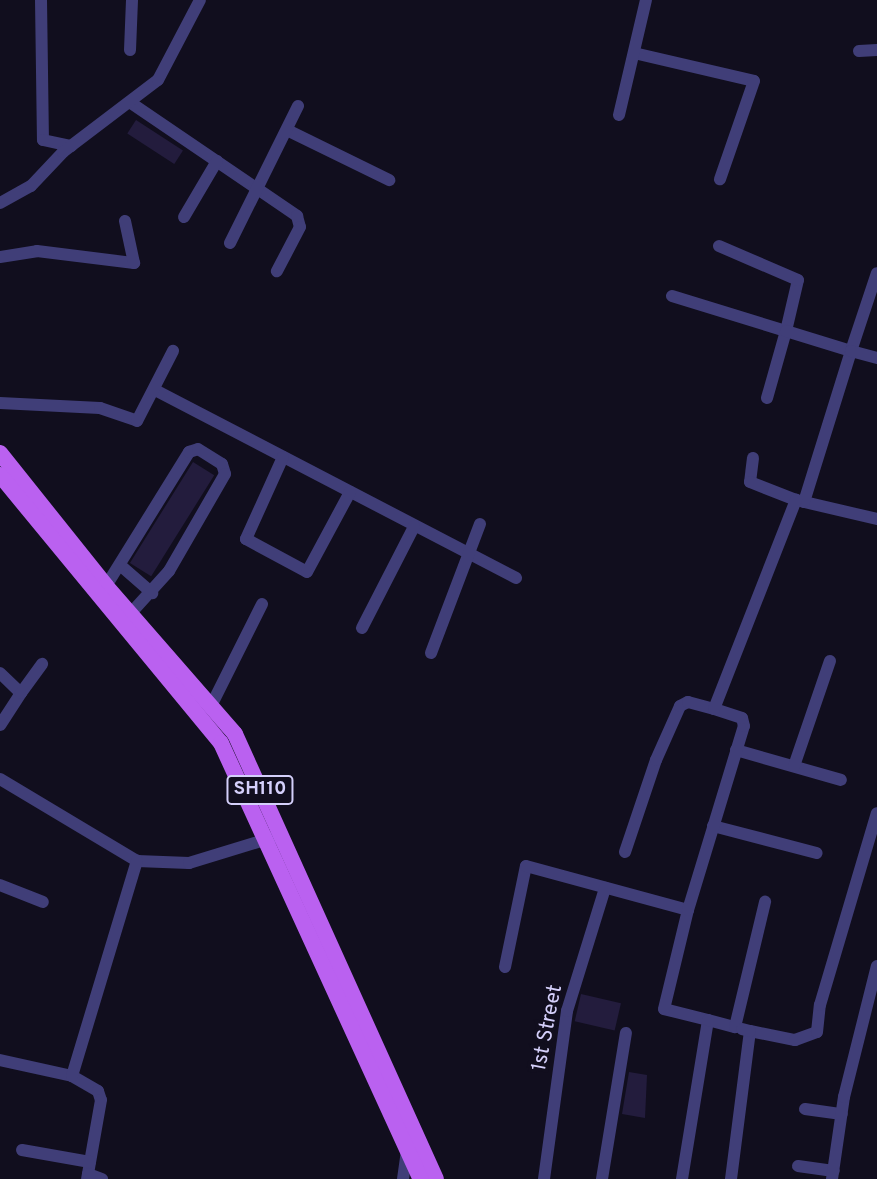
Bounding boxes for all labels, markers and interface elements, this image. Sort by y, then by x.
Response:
road number: SH110 [225,775,295,806]
street label: 1st Street [527,983,569,1073]

